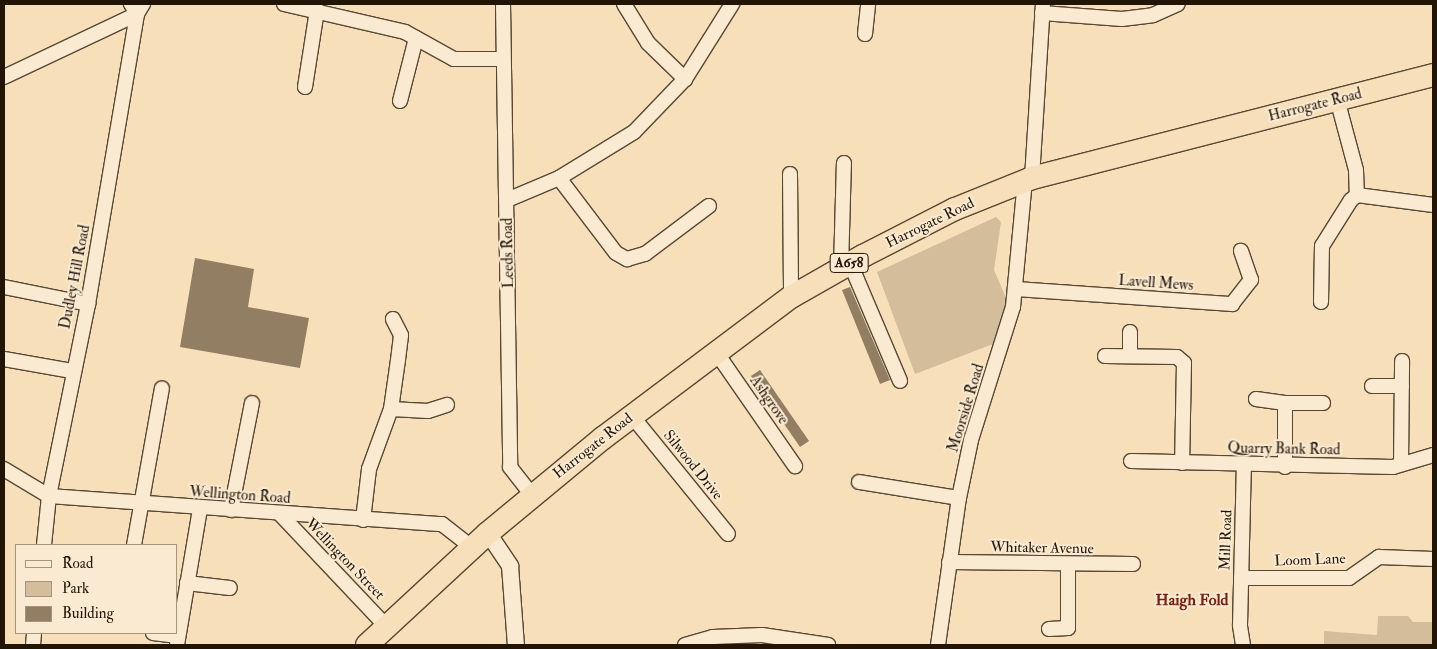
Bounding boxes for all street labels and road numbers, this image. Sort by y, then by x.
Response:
street label: Harrogate Road [1266,85,1364,125]
street label: Harrogate Road [883,194,977,252]
street label: Leeds Road [498,218,518,288]
street label: Dudley Hill Road [56,223,94,331]
road number: A658 [829,252,869,274]
street label: Lavell Mews [1118,271,1194,295]
street label: Moorside Road [944,362,988,454]
street label: Ashgrove [746,372,792,428]
street label: Harrogate Road [550,409,636,483]
street label: Silwood Drive [659,427,727,503]
street label: Quarry Bank Road [1227,439,1341,459]
street label: Wellington Road [189,482,291,508]
street label: Mill Road [1216,509,1236,571]
street label: Wellington Street [302,515,388,603]
street label: Whitaker Avenue [990,538,1094,558]
street label: Loom Lane [1274,550,1346,570]

